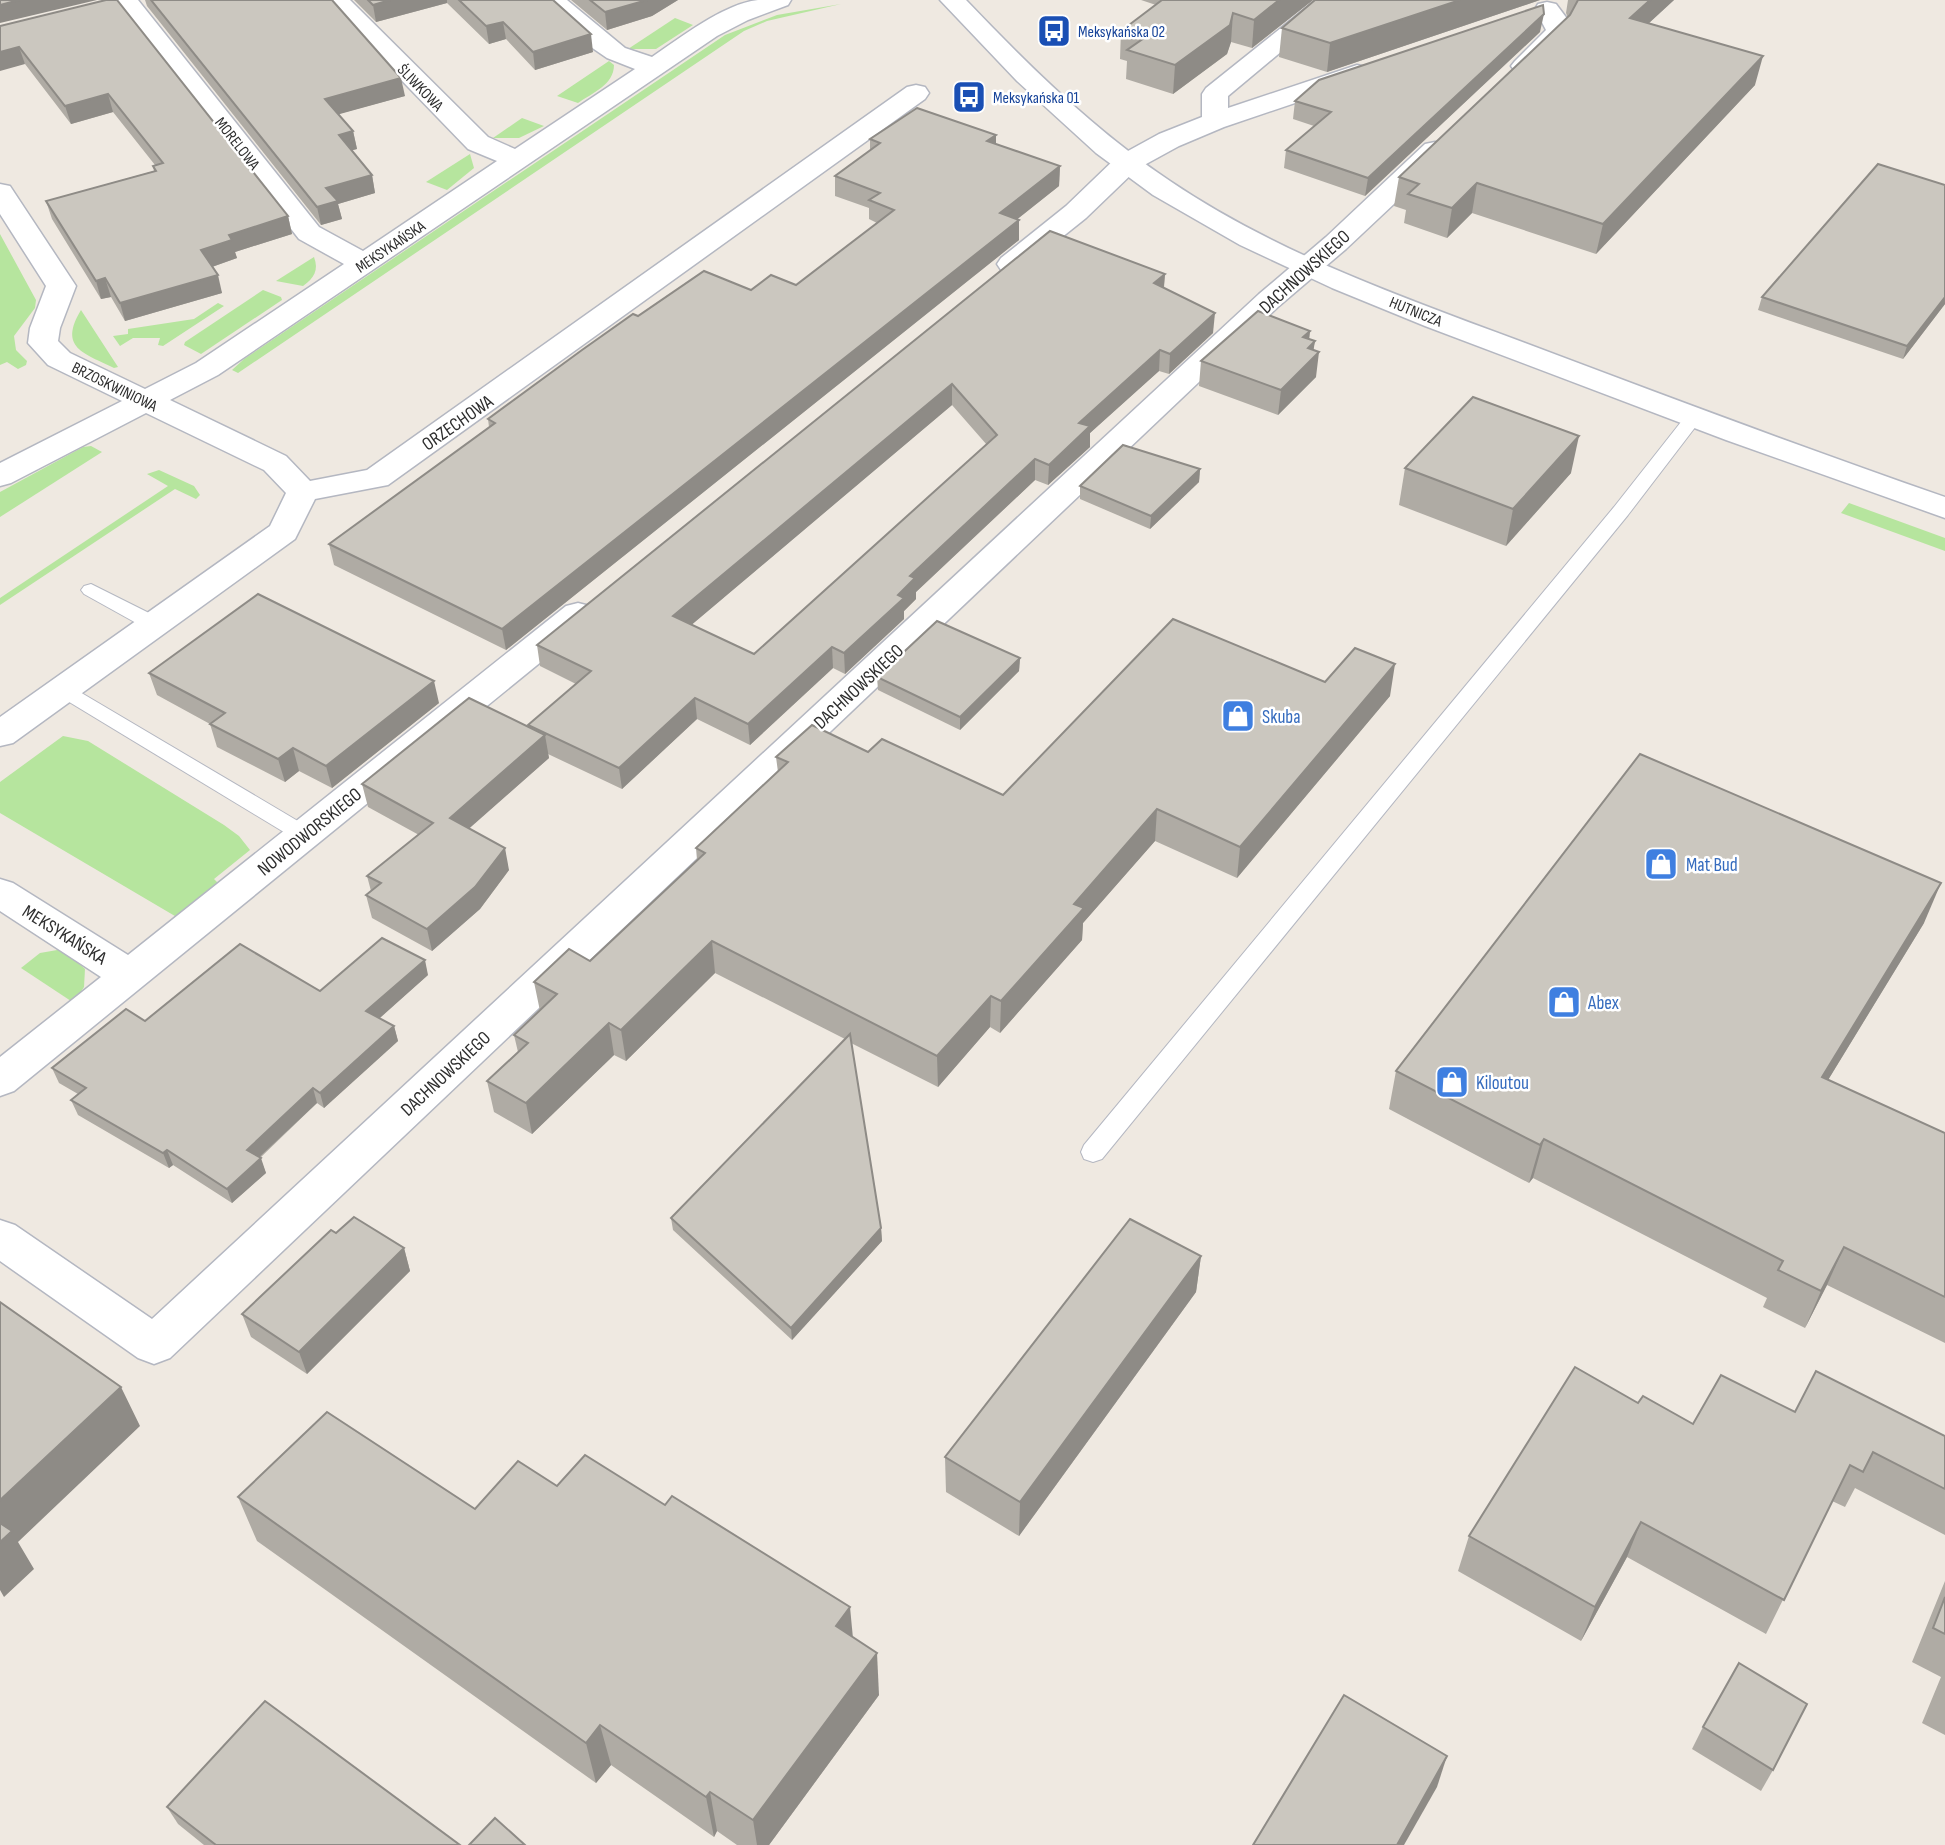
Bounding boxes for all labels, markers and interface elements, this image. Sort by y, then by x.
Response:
bus stop icon: Meksykańska 02 [1035,12,1073,50]
place label: Meksykańska 02 [1078,23,1165,42]
street label: ŚLIWKOWA [393,61,447,116]
bus stop icon: Meksykańska 01 [950,78,988,116]
place label: Meksykańska 01 [993,89,1080,108]
street label: MORELOWA [210,114,263,174]
street label: MEKSYKAŃSKA [352,217,429,278]
street label: DACHNOWSKIEGO [1255,225,1355,319]
street label: HUTNICZA [1386,293,1445,332]
street label: BRZOSKWINIOWA [69,358,160,416]
street label: ORZECHOWA [418,390,499,456]
street label: DACHNOWSKIEGO [809,640,909,734]
shop icon: Skuba [1219,697,1257,735]
place label: Skuba [1262,706,1301,729]
street label: NOWODWORSKIEGO [253,783,367,881]
shop icon: Mat Bud [1642,845,1680,883]
place label: Mat Bud [1686,854,1738,877]
street label: MEKSYKAŃSKA [18,900,111,971]
shop icon: Abex [1545,983,1583,1021]
place label: Abex [1587,992,1619,1015]
street label: DACHNOWSKIEGO [396,1027,496,1121]
shop icon: Kiloutou [1433,1063,1471,1101]
place label: Kiloutou [1476,1072,1529,1095]

